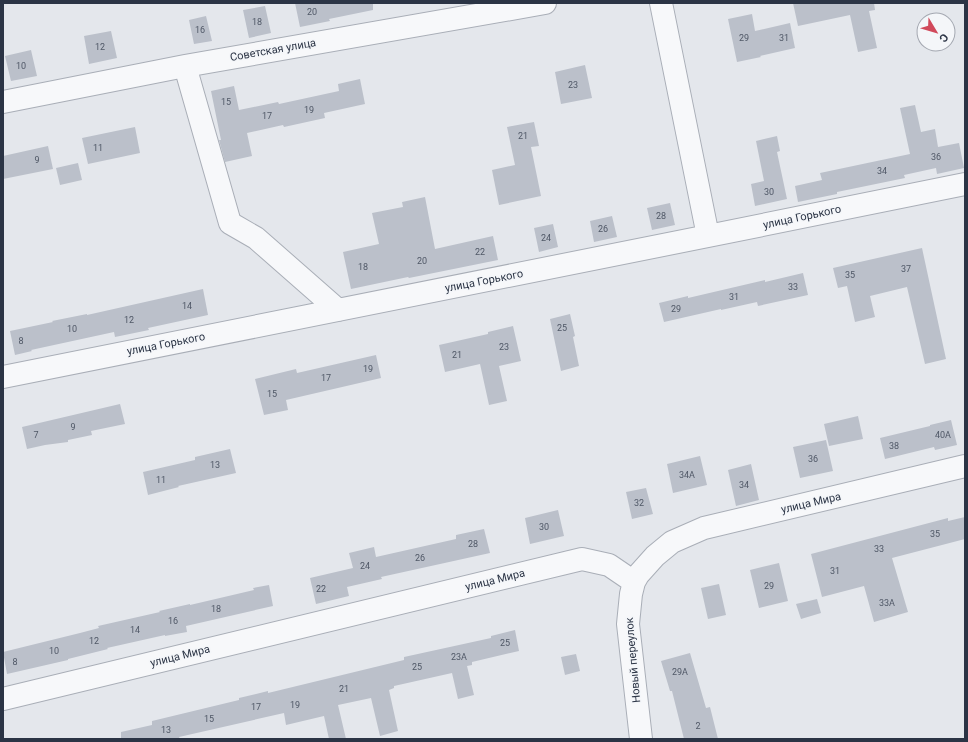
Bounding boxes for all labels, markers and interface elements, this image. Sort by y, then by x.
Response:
house number: 20 [307,7,317,17]
north arrow [916,12,956,52]
house number: 18 [252,17,262,27]
house number: 16 [195,25,205,35]
text: С [936,31,951,45]
house number: 29 [739,33,749,43]
house number: 31 [779,33,789,43]
street label: Советская улица [229,36,317,64]
house number: 12 [95,42,105,52]
house number: 10 [16,61,26,71]
house number: 23 [568,80,578,90]
house number: 15 [221,97,231,107]
house number: 19 [304,105,314,115]
house number: 17 [262,111,272,121]
house number: 21 [518,131,528,141]
house number: 11 [93,143,103,153]
house number: 36 [931,152,941,162]
house number: 9 [34,155,40,165]
house number: 34 [877,166,887,176]
house number: 30 [764,187,774,197]
street label: улица Горького [762,202,842,232]
house number: 28 [656,211,666,221]
house number: 26 [598,224,608,234]
house number: 24 [541,233,551,243]
house number: 22 [475,247,485,257]
house number: 20 [417,256,427,266]
house number: 18 [358,262,368,272]
house number: 37 [901,264,911,274]
street label: улица Горького [444,267,524,295]
house number: 35 [845,270,855,280]
house number: 33 [788,282,798,292]
house number: 31 [729,292,739,302]
house number: 14 [182,301,192,311]
house number: 29 [671,304,681,314]
house number: 12 [124,315,134,325]
house number: 25 [557,323,567,333]
house number: 10 [67,324,77,334]
street label: улица Горького [126,330,206,358]
house number: 8 [18,336,24,346]
house number: 23 [499,342,509,352]
house number: 21 [452,350,462,360]
house number: 19 [363,364,373,374]
house number: 17 [321,373,331,383]
house number: 15 [267,389,277,399]
house number: 9 [70,422,76,432]
house number: 7 [33,430,39,440]
house number: 40А [935,430,951,440]
house number: 38 [889,441,899,451]
house number: 36 [808,454,818,464]
house number: 13 [210,460,220,470]
house number: 34А [679,470,695,480]
house number: 11 [156,475,166,485]
house number: 34 [739,480,749,490]
street label: улица Мира [780,490,842,516]
house number: 32 [634,498,644,508]
house number: 30 [539,522,549,532]
house number: 35 [930,529,940,539]
house number: 28 [468,539,478,549]
house number: 33 [874,544,884,554]
house number: 26 [415,553,425,563]
house number: 24 [360,561,370,571]
street label: улица Мира [464,566,526,594]
house number: 31 [830,566,840,576]
house number: 29 [764,581,774,591]
house number: 22 [316,584,326,594]
house number: 33А [879,598,895,608]
house number: 18 [211,604,221,614]
house number: 16 [168,616,178,626]
street label: Новый переулок [623,617,643,703]
house number: 14 [130,625,140,635]
house number: 12 [89,636,99,646]
house number: 25 [500,638,510,648]
street label: улица Мира [149,642,211,670]
house number: 10 [49,646,59,656]
house number: 23А [451,652,467,662]
house number: 8 [12,657,18,667]
house number: 25 [412,662,422,672]
house number: 29А [672,667,688,677]
house number: 21 [339,684,349,694]
house number: 19 [290,700,300,710]
house number: 17 [251,702,261,712]
house number: 15 [204,714,214,724]
house number: 2 [695,721,701,731]
house number: 13 [161,725,171,735]

